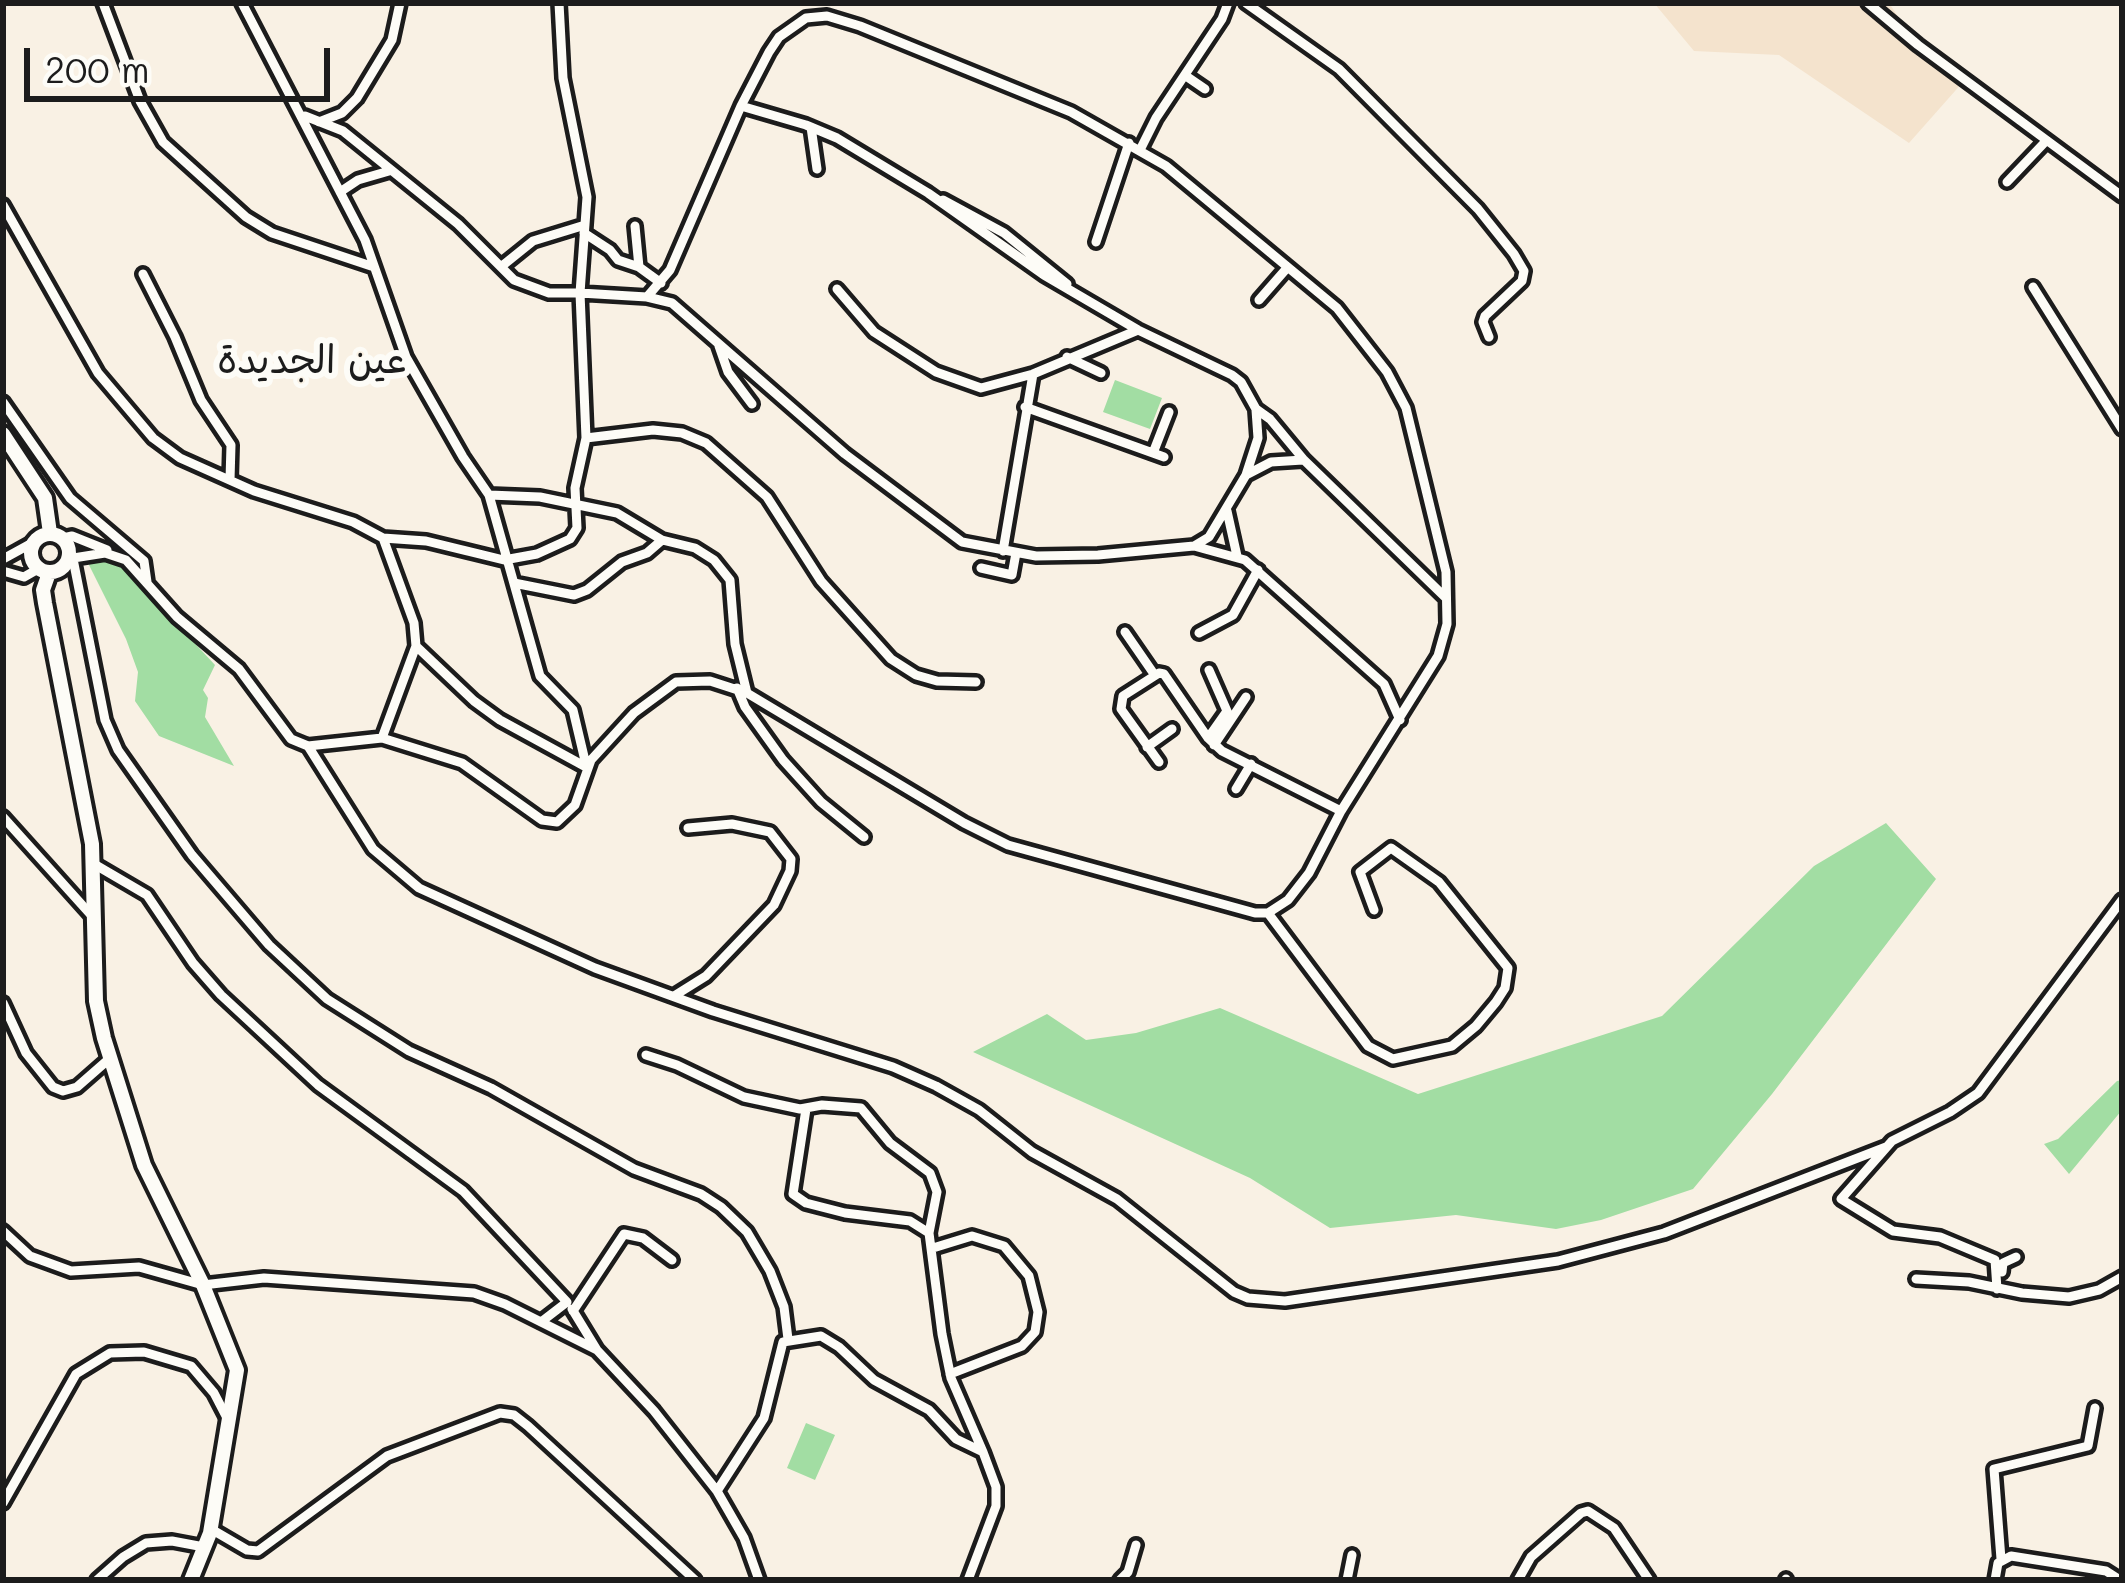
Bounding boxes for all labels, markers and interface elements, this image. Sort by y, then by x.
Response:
scale bar [30,24,336,98]
text: 200 m [45,45,150,92]
district label: عين الجديدة [217,338,407,384]

